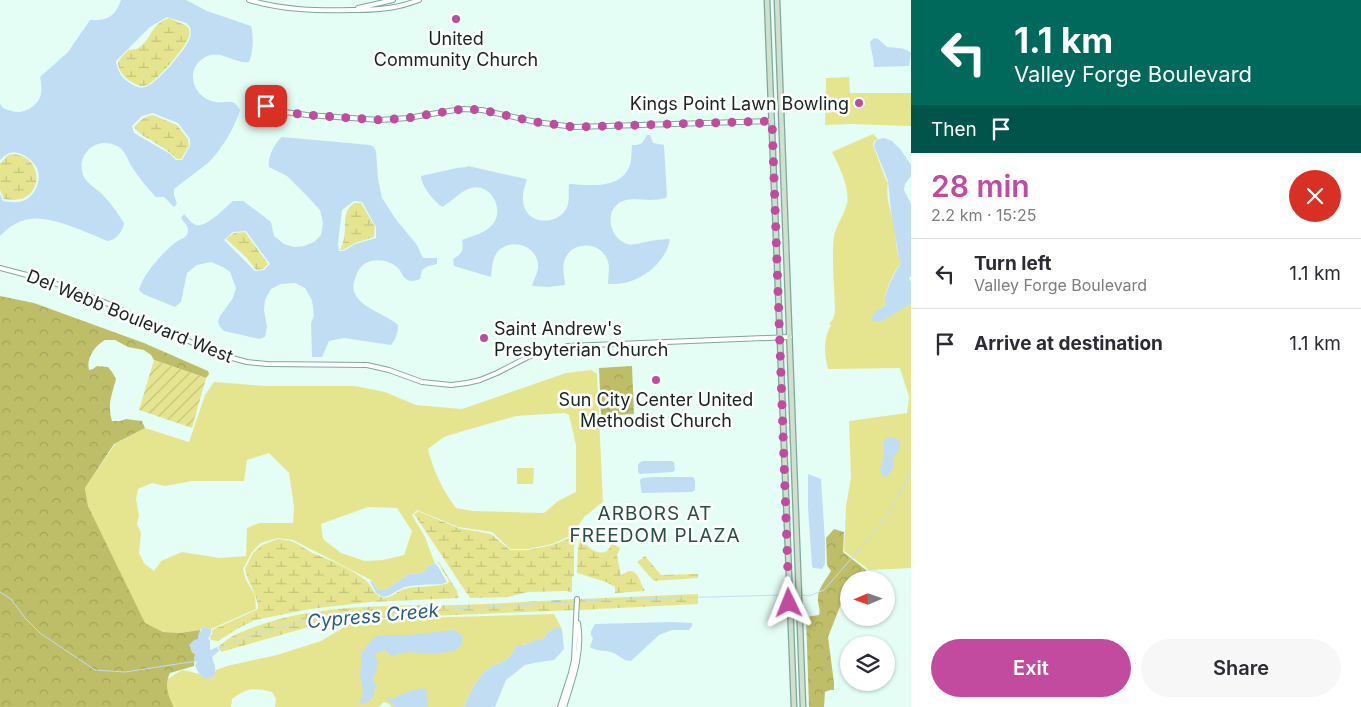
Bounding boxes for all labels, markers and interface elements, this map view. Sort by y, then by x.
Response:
marker: United Community Church [450,13,462,25]
text: 1.1 km [1014,19,1113,61]
icon: left [931,20,996,85]
place label: United Community Church [374,28,538,70]
text: Valley Forge Boulevard [1014,61,1252,87]
pin [245,85,287,127]
icon: arrive [252,92,280,120]
place label: Kings Point Lawn Bowling [630,93,849,114]
marker: Kings Point Lawn Bowling [853,97,865,109]
icon: arrive [987,115,1015,143]
text: Then [931,118,977,141]
text: 28 min [931,168,1030,204]
button: close [1289,170,1341,222]
text: 2.2 km · 15:25 [931,205,1036,225]
text: Turn left [974,252,1052,275]
icon: left [931,260,959,288]
text: 1.1 km [1289,262,1341,285]
street label: Del Webb Boulevard West [24,265,236,367]
text: Valley Forge Boulevard [974,275,1147,295]
place label: Saint Andrew's Presbyterian Church [494,318,668,360]
icon: arrive [931,330,959,358]
marker: Saint Andrew's Presbyterian Church [478,332,490,344]
text: Arrive at destination [974,332,1163,355]
text: 1.1 km [1289,332,1341,355]
marker: Sun City Center United Methodist Church [650,374,662,386]
place label: Sun City Center United Methodist Church [559,389,753,431]
district label: ARBORS AT FREEDOM PLAZA [569,502,741,547]
north arrow [840,571,895,626]
map controls [840,571,895,691]
position arrow [762,576,814,628]
water label: Cypress Creek [306,599,441,633]
button: layers [840,636,895,691]
button: Exit [931,639,1131,697]
button: Share [1141,639,1341,697]

